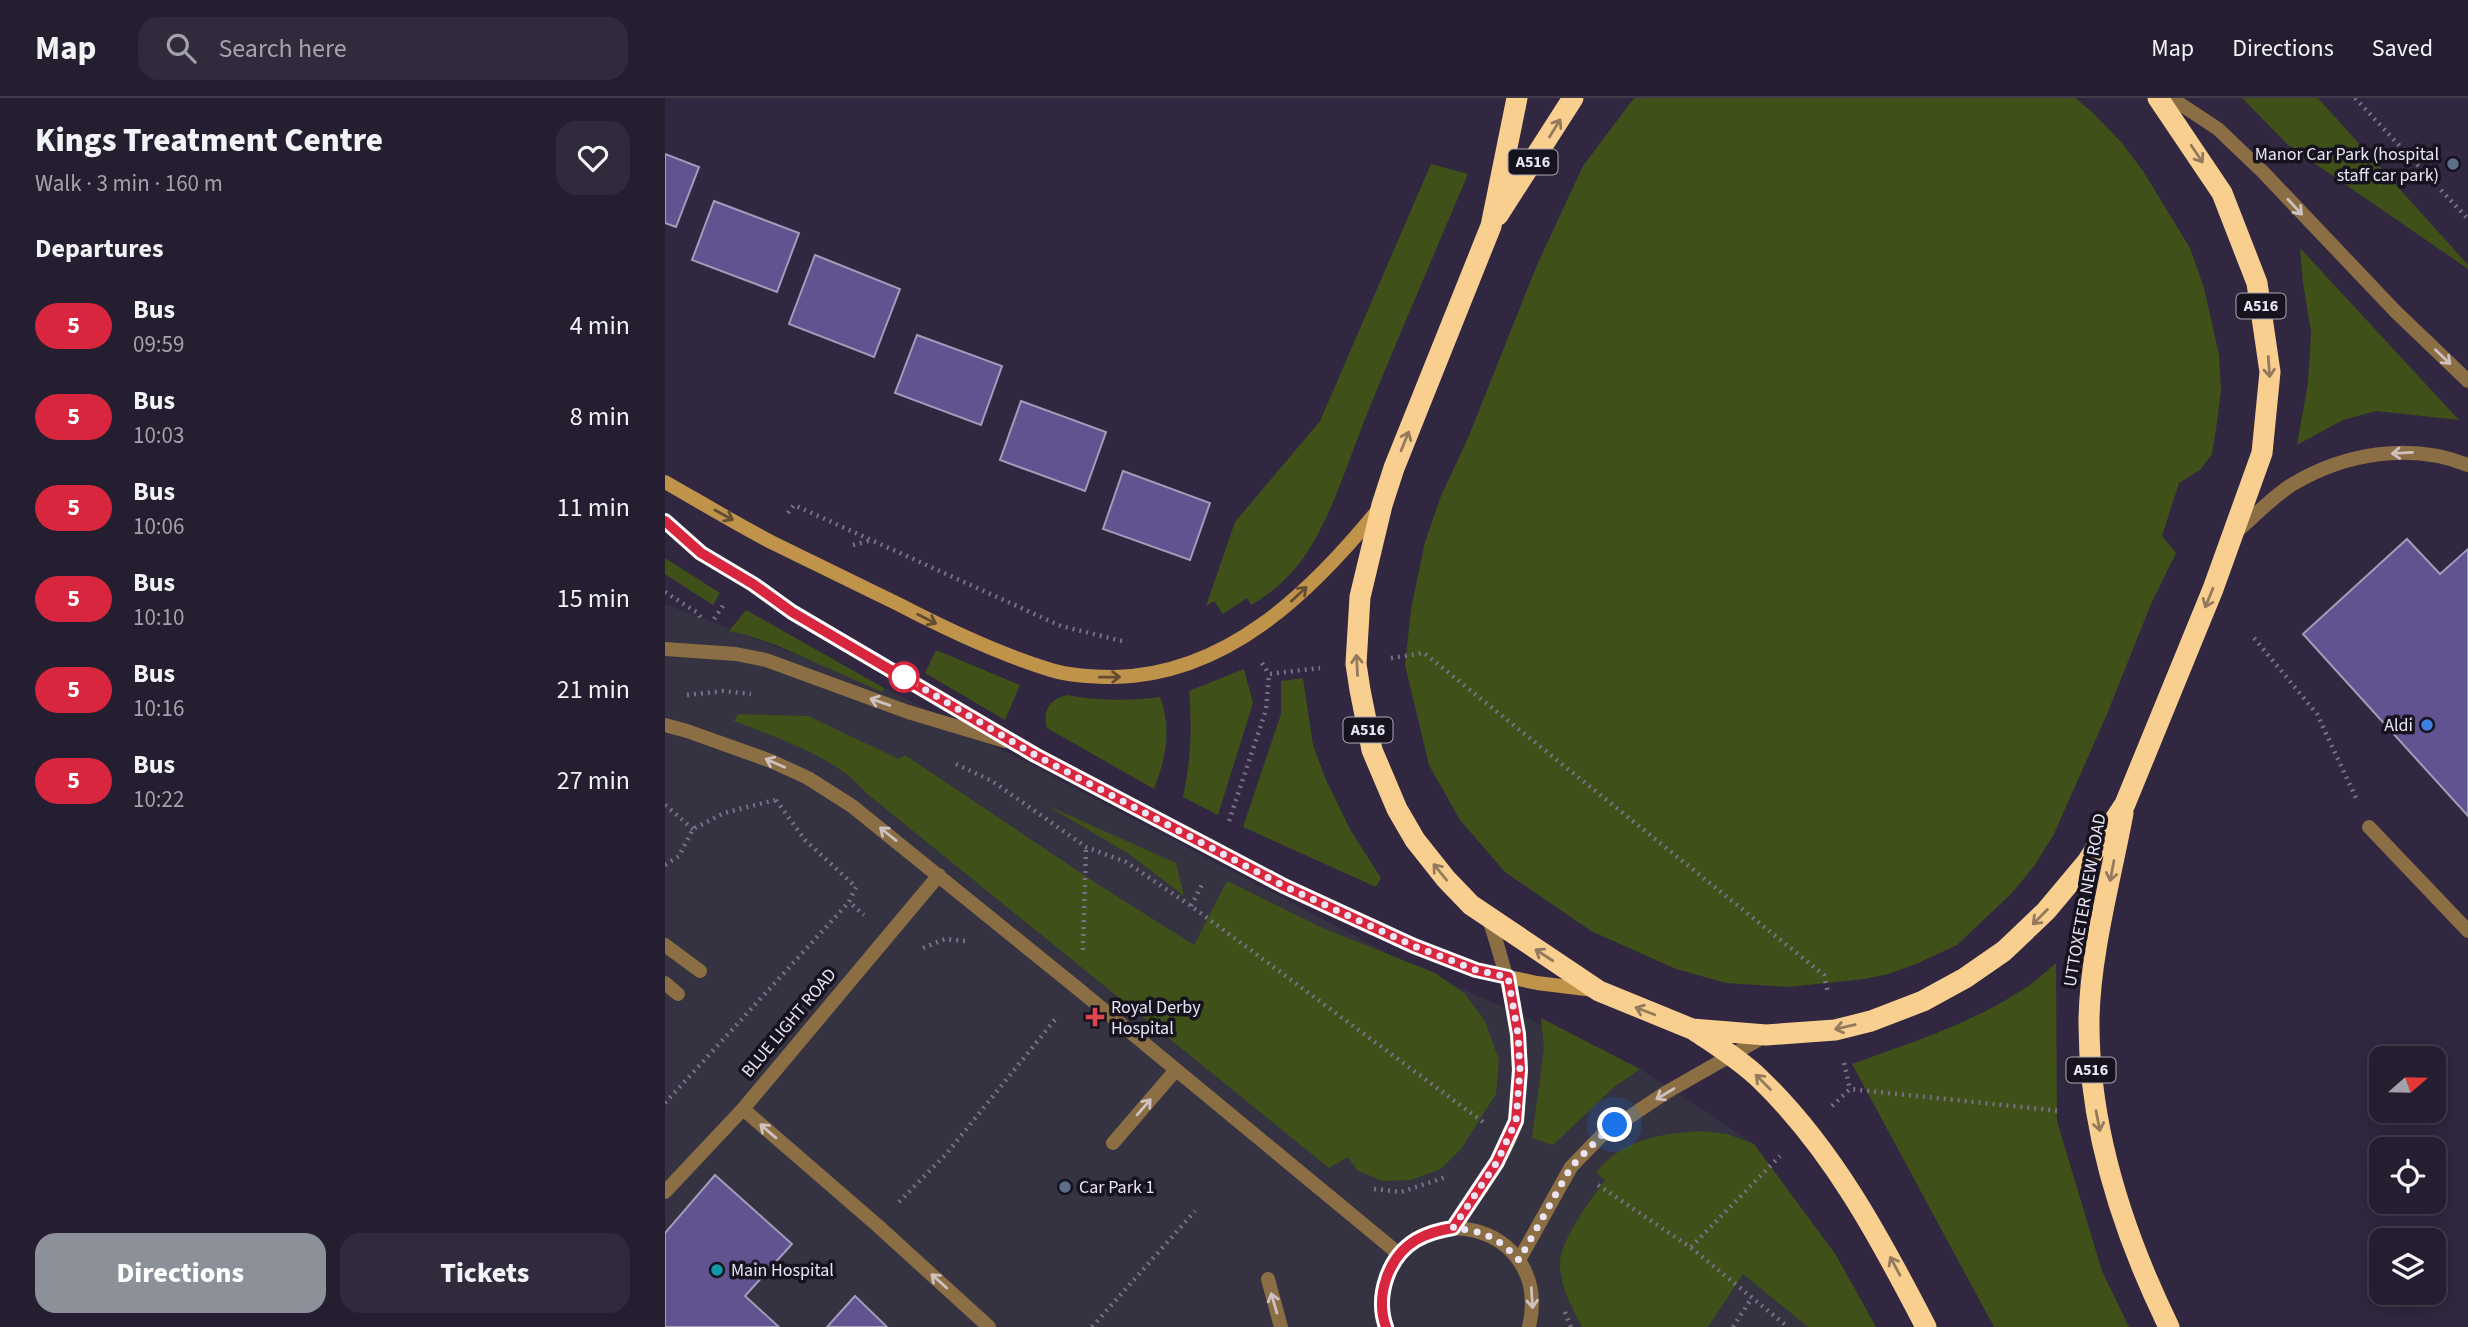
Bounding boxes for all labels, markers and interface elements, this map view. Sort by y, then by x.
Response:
search box [138,17,628,80]
text: Map [35,25,96,72]
icon: search [162,29,200,67]
text: Search here [218,30,347,67]
text: Map [2151,31,2194,66]
text: Directions [2232,31,2334,66]
text: Saved [2372,31,2433,66]
text: Kings Treatment Centre [35,117,383,164]
one-way arrow [1548,118,1562,138]
button: heart [556,121,630,195]
place label: Manor Car Park (hospital staff car park) [2255,142,2439,188]
one-way arrow [2190,144,2204,164]
road number: A516 [1509,150,1557,174]
marker: Manor Car Park (hospital staff car park) [2445,156,2461,172]
text: Walk · 3 min · 160 m [35,167,223,200]
one-way arrow [2287,198,2303,216]
text: Departures [35,230,163,267]
text: Bus [133,291,175,328]
road number: A516 [2237,294,2285,318]
text: 4 min [570,307,630,344]
text: 5 [67,308,80,343]
text: 09:59 [133,328,184,361]
one-way arrow [2434,349,2451,366]
one-way arrow [2263,355,2276,377]
text: Bus [133,382,175,419]
text: 8 min [570,398,630,435]
text: 5 [67,399,80,434]
text: 10:03 [133,419,184,452]
one-way arrow [1400,431,1413,453]
one-way arrow [2391,447,2414,460]
text: Bus [133,473,175,510]
text: 11 min [557,489,630,526]
text: 5 [67,490,80,525]
one-way arrow [714,508,734,522]
text: 10:06 [133,510,184,543]
text: Bus [133,564,175,601]
text: 15 min [557,580,630,617]
text: 5 [67,581,80,616]
one-way arrow [1290,586,1308,602]
one-way arrow [2202,586,2215,608]
text: 10:10 [133,601,184,634]
one-way arrow [916,612,937,626]
one-way arrow [1351,653,1364,676]
text: Bus [133,655,175,692]
unlabelled marker [889,662,919,692]
one-way arrow [1099,670,1122,684]
text: 21 min [557,671,630,708]
text: 5 [67,672,80,707]
text: 10:16 [133,692,184,725]
one-way arrow [869,695,891,708]
place label: Aldi [2384,713,2413,738]
marker: Aldi [2419,717,2435,733]
road number: A516 [1343,718,1393,743]
text: Bus [133,746,175,783]
one-way arrow [765,756,786,769]
text: 27 min [557,762,630,799]
text: 5 [67,763,80,798]
text: 10:22 [133,783,184,816]
street label: UTTOXETER NEW ROAD [2057,811,2113,989]
one-way arrow [879,826,897,842]
one-way arrow [2105,859,2119,882]
one-way arrow [1432,863,1448,881]
one-way arrow [2032,908,2049,925]
one-way arrow [1535,948,1554,962]
street label: BLUE LIGHT ROAD [736,963,842,1083]
place label: Royal Derby Hospital [1111,995,1201,1041]
one-way arrow [1634,1004,1656,1017]
marker: Royal Derby Hospital [1085,1007,1105,1027]
one-way arrow [1834,1021,1857,1035]
north arrow [2369,1046,2447,1124]
map controls [2369,1046,2446,1305]
road number: A516 [2067,1058,2115,1082]
one-way arrow [1754,1074,1771,1091]
one-way arrow [1655,1087,1675,1101]
one-way arrow [1136,1098,1152,1116]
your location [1597,1107,1632,1142]
one-way arrow [2091,1109,2105,1132]
one-way arrow [759,1123,777,1139]
button: locate [2369,1137,2446,1214]
place label: Car Park 1 [1079,1175,1154,1200]
marker: Car Park 1 [1057,1179,1073,1195]
button: layers [2369,1228,2446,1305]
button: Directions [35,1233,326,1313]
button: Tickets [340,1233,630,1313]
one-way arrow [1887,1257,1901,1277]
place label: Main Hospital [731,1258,834,1283]
marker: Main Hospital [709,1262,725,1278]
one-way arrow [930,1273,948,1289]
one-way arrow [1526,1286,1539,1308]
one-way arrow [1267,1292,1280,1314]

